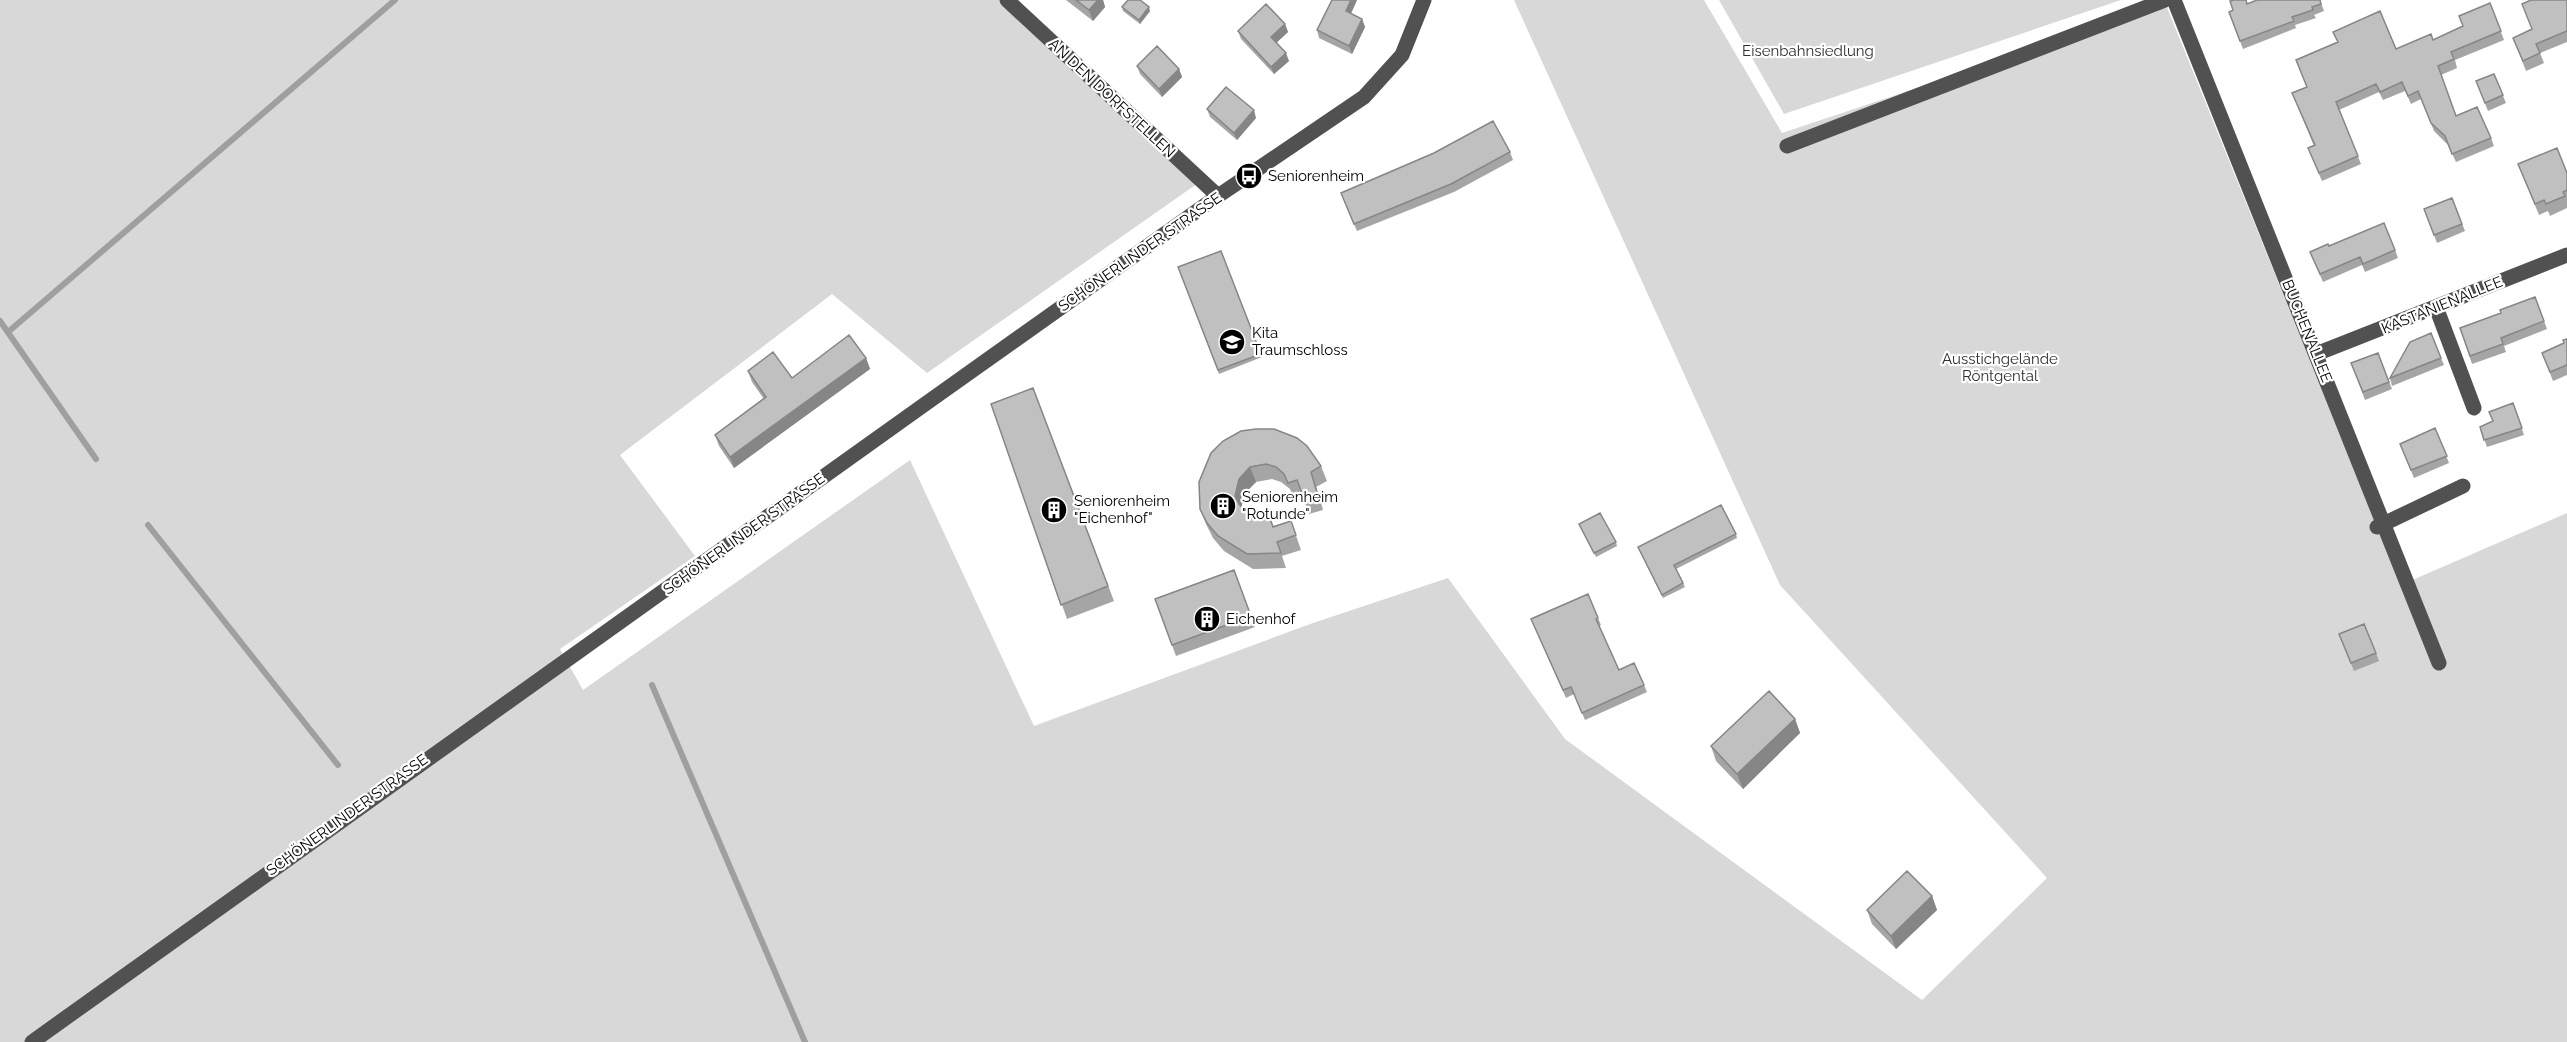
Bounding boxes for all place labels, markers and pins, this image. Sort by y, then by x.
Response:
bus stop icon: Seniorenheim [1234,161,1264,191]
place label: Seniorenheim [1268,167,1364,185]
place label: Kita Traumschloss [1252,324,1348,359]
school or university icon: Kita Traumschloss [1217,327,1247,357]
place label: Seniorenheim "Rotunde" [1242,488,1338,523]
building icon: Seniorenheim "Rotunde" [1208,491,1238,521]
place label: Seniorenheim "Eichenhof" [1074,492,1170,527]
building icon: Seniorenheim "Eichenhof" [1039,495,1069,525]
building icon: Eichenhof [1192,604,1222,634]
place label: Eichenhof [1226,610,1296,628]

